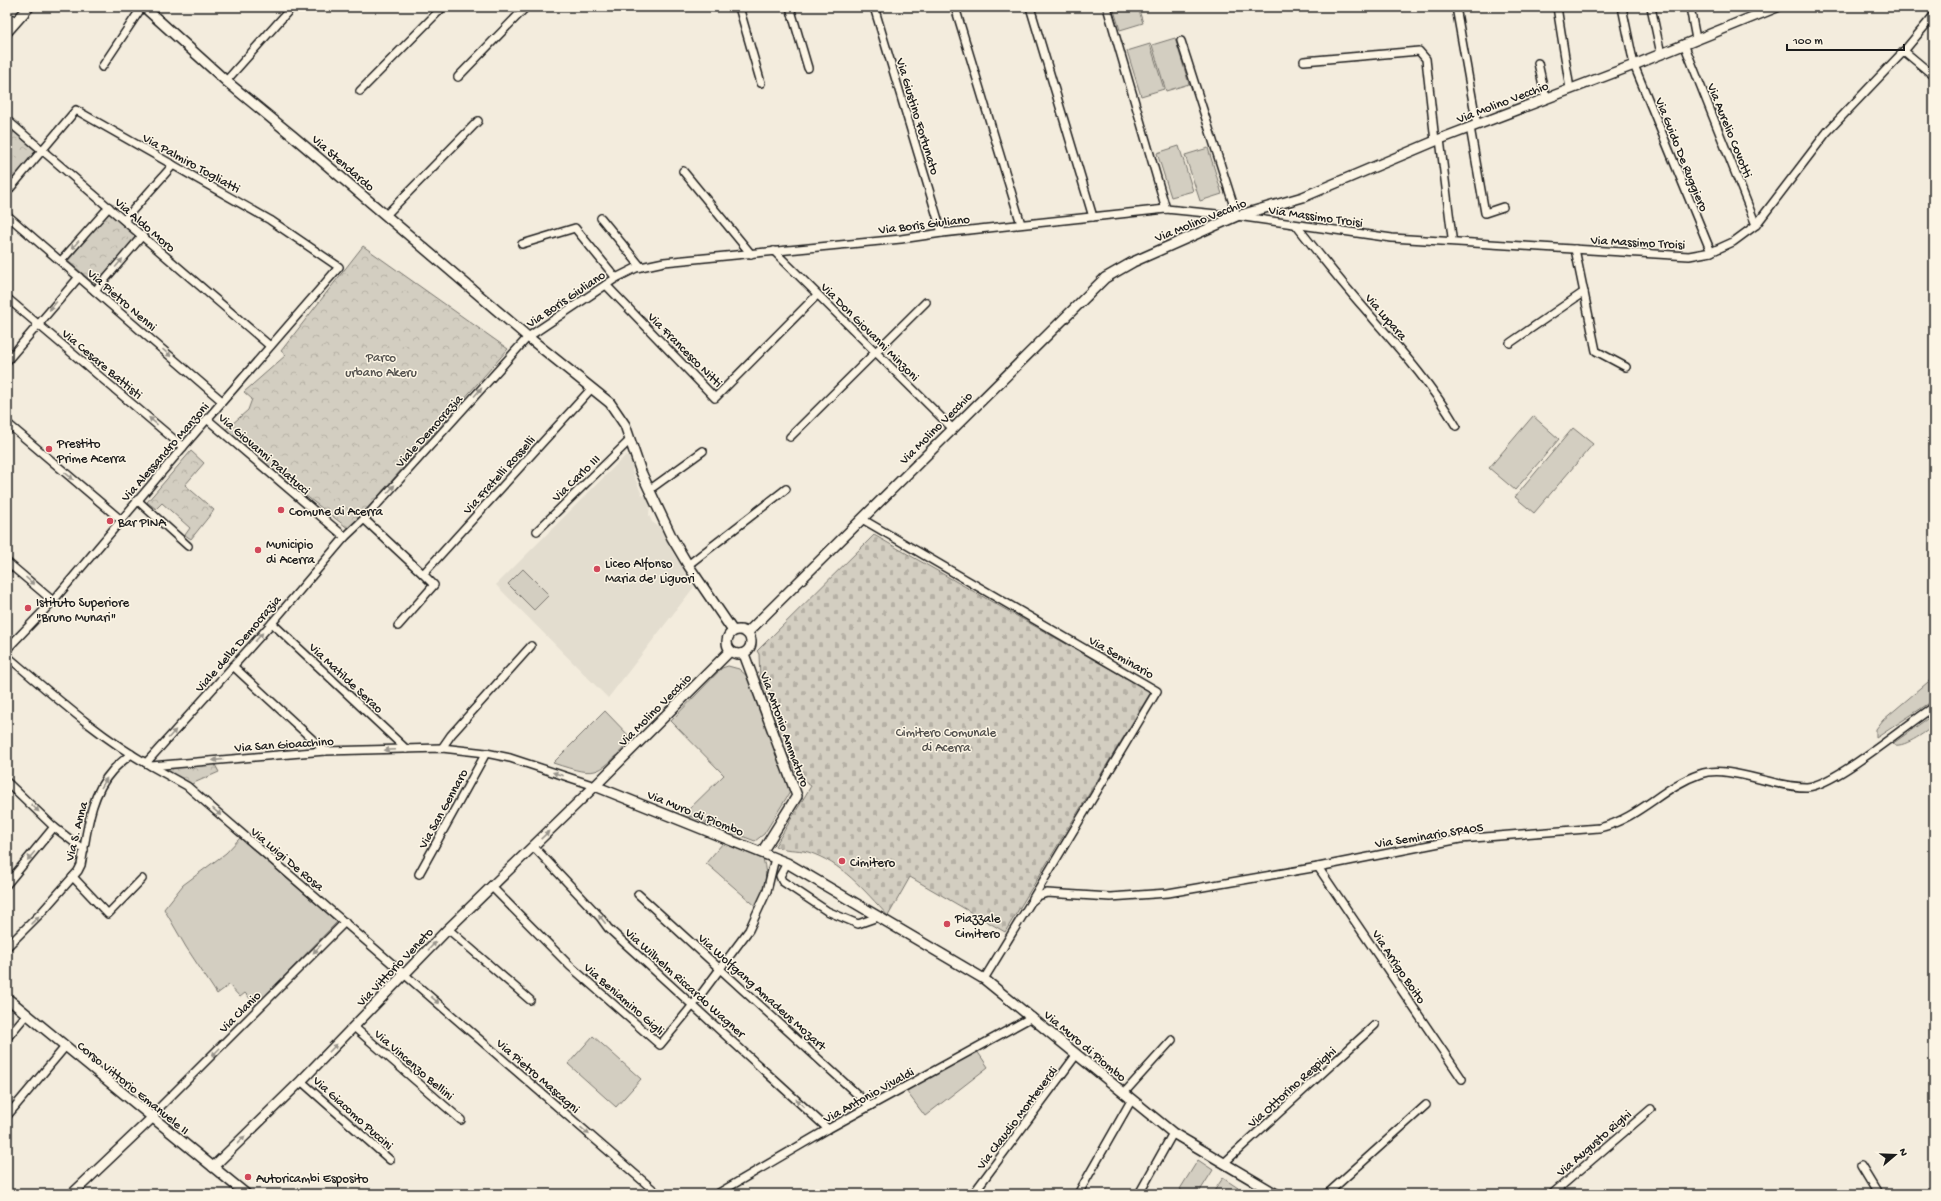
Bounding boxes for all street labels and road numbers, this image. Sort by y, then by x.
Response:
street label: Via Giustino Fortunato [891,56,942,177]
street label: Via Molino Vecchio [1454,79,1551,128]
street label: Via Aurelio Covotti [1703,81,1755,181]
street label: Via Guido De Ruggiero [1651,95,1711,214]
street label: Via Palmiro Togliatti [138,131,242,197]
street label: Via Stendardo [307,132,377,195]
street label: Via Aldo Moro [110,195,178,256]
street label: Via Molino Vecchio [1152,196,1249,247]
street label: Via Massimo Troisi [1267,203,1364,232]
street label: Via Boris Giuliano [877,212,971,239]
street label: Via Massimo Troisi [1589,233,1686,253]
street label: Via Pietro Nenni [83,266,159,335]
street label: Via Boris Giuliano [523,268,609,333]
street label: Via Don Giovanni Minzoni [816,280,922,385]
street label: Via Lupara [1360,291,1410,345]
street label: Via Francesco Nitti [643,309,725,392]
street label: Via Cesare Battisti [57,326,145,403]
street label: Via Molino Vecchio [896,389,977,469]
street label: Viale Democrazia [392,391,467,472]
street label: Via Alessandro Manzoni [118,400,213,506]
street label: Via Giovanni Palatucci [214,410,313,499]
street label: Via Fratelli Rosselli [460,433,539,519]
street label: Via Carlo III [549,452,604,506]
street label: Viale della Democrazia [192,593,286,697]
street label: Via Seminario [1085,633,1156,683]
street label: Via Matilde Serao [304,640,386,717]
street label: Via Antonio Ammaturo [756,669,812,790]
street label: Via Molino Vecchio [615,671,696,751]
street label: Via San Gioacchino [233,735,335,757]
street label: Via San Gennaro [416,767,472,853]
street label: Via Muro di Piombo [644,788,746,841]
street label: Via S. Anna [63,800,92,864]
street label: Via Seminario SP405 [1373,820,1485,853]
street label: Via Luigi De Rosa [246,824,327,895]
street label: Via Vittorio Veneto [354,925,437,1011]
street label: Via Wilhelm Riccardo Wagner [620,925,749,1043]
street label: Via Arrigo Boito [1367,927,1428,1007]
street label: Via Wolfgang Amadeus Mozart [693,931,830,1056]
street label: Via Beniamino Gigli [579,960,667,1039]
street label: Via Clanio [216,988,265,1038]
street label: Via Muro di Piombo [1039,1007,1129,1086]
street label: Via Vincenzo Bellini [370,1027,456,1105]
street label: Via Pietro Mascagni [492,1036,582,1117]
street label: Corso Vittorio Emanuele II [73,1039,192,1139]
street label: Via Ottorino Respighi [1245,1044,1340,1132]
street label: Via Claudio Monteverdi [974,1064,1062,1174]
street label: Via Antonio Vivaldi [820,1065,917,1128]
street label: Via Giacomo Puccini [308,1073,396,1154]
street label: Via Augusto Righi [1553,1107,1635,1181]

